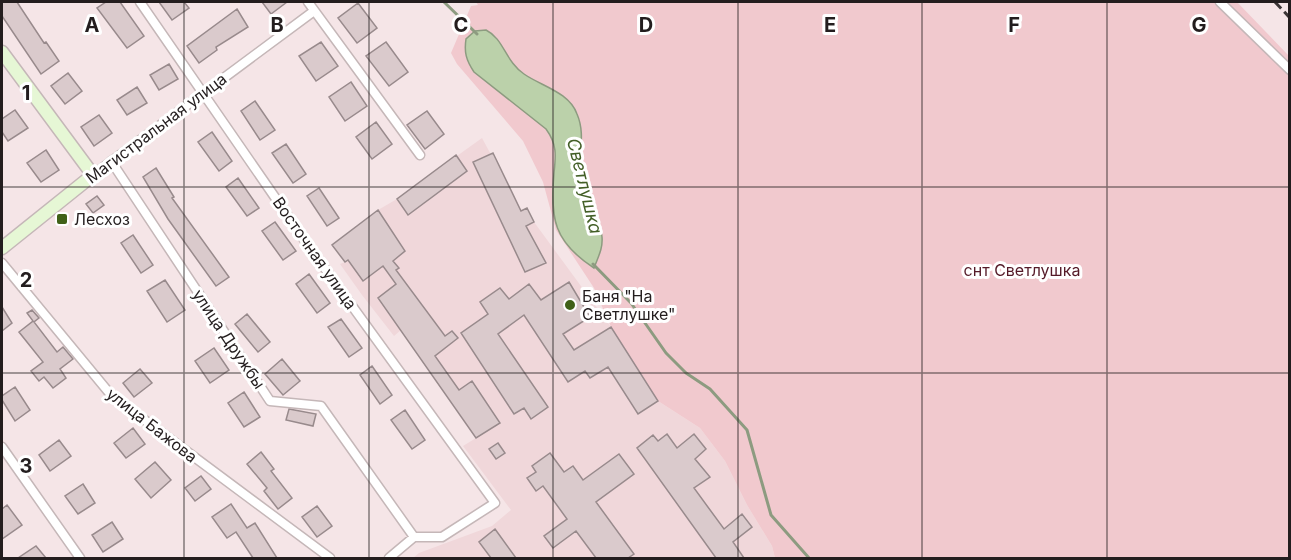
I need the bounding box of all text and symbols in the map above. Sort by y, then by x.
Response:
text: A [85,13,100,37]
text: B [270,13,284,37]
text: C [454,13,468,37]
text: D [639,13,653,37]
text: E [824,13,836,37]
text: F [1008,13,1020,37]
text: G [1191,13,1207,37]
street label: Магистральная улица [82,68,230,188]
text: 1 [22,81,30,105]
water label: Светлушка [563,136,607,236]
street label: Восточная улица [269,193,361,313]
place label: Лесхоз [74,209,130,229]
marker: Лесхоз [55,212,69,226]
park label: снт Светлушка [964,260,1080,280]
text: 2 [20,268,32,292]
street label: улица Дружбы [188,285,270,393]
place label: Баня "На Светлушке" [582,286,675,324]
marker: Баня "На Светлушке" [563,298,577,312]
street label: улица Бажова [103,383,201,467]
text: 3 [20,454,32,478]

